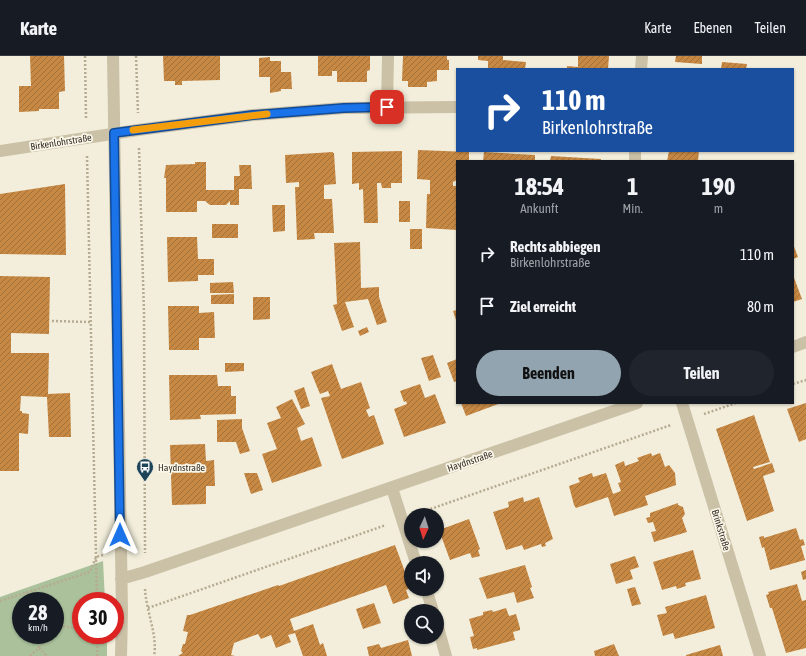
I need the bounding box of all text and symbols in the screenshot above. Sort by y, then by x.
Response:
text: Karte [20,17,57,39]
text: Karte [644,20,671,36]
text: Ebenen [693,20,732,36]
text: Teilen [754,20,786,36]
icon: right [476,84,528,136]
text: 110 m [542,84,605,116]
pin [370,90,404,124]
icon: arrive [376,96,398,118]
text: Birkenlohrstraße [542,117,653,138]
street label: Birkenlohrstraße [30,132,93,152]
text: 18:54 [515,173,564,200]
text: 1 [627,173,638,200]
text: 190 [702,173,735,200]
text: Ankunft [520,201,558,216]
text: Min. [623,201,643,216]
text: m [714,201,723,216]
text: Rechts abbiegen [510,238,600,255]
icon: right [476,243,498,265]
text: 110 m [740,246,774,263]
text: Birkenlohrstraße [510,255,590,270]
icon: arrive [476,295,498,317]
text: Ziel erreicht [510,298,576,315]
text: 80 m [747,298,774,315]
button: Beenden [476,350,621,396]
button: Teilen [629,350,774,396]
street label: Haydnstraße [446,448,494,474]
bus stop icon: Haydnstraße [135,457,155,482]
place label: Haydnstraße [158,462,206,473]
north arrow [404,508,444,548]
map controls [404,508,444,644]
street label: Brinkstraße [710,508,733,552]
position arrow [99,514,141,556]
button: sound [404,556,444,596]
speed limit sign: 30 [72,592,124,644]
text: 28 [29,601,47,624]
button: search [404,604,444,644]
text: km/h [28,622,48,633]

